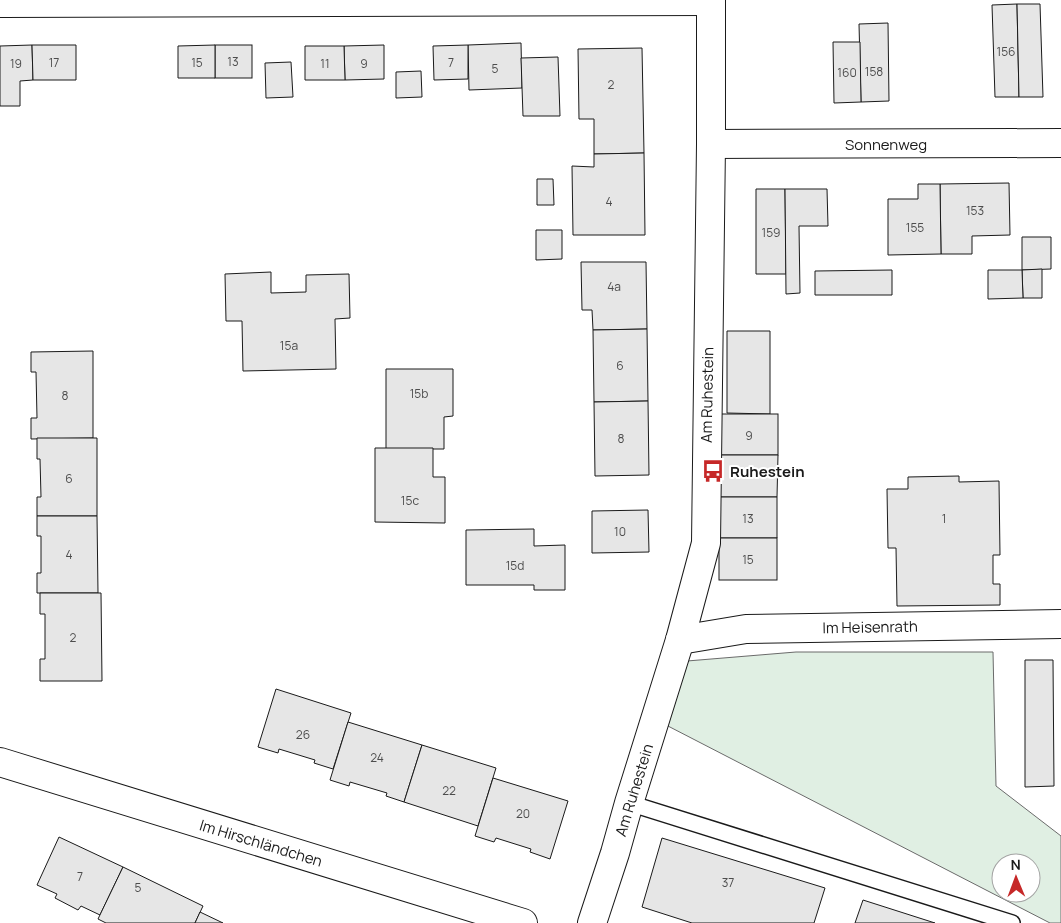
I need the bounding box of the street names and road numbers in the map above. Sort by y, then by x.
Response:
street label: Sonnenweg [845,134,927,155]
street label: Am Ruhestein [696,347,718,443]
street label: Im Heisenrath [822,616,918,638]
street label: Am Ruhestein [610,741,658,839]
street label: Im Hirschländchen [197,814,325,872]

